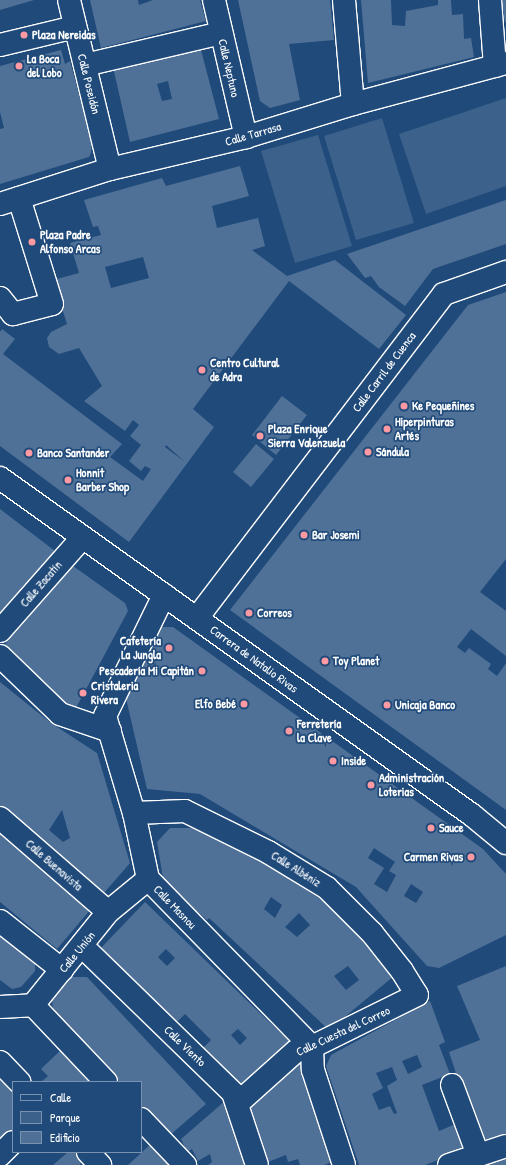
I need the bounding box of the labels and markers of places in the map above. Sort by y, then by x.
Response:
place label: Plaza Nereidas [32,28,96,42]
marker: Plaza Nereidas [19,30,29,40]
place label: La Boca del Lobo [27,52,61,80]
marker: La Boca del Lobo [14,61,24,71]
place label: Plaza Padre Alfonso Arcas [40,228,100,256]
marker: Plaza Padre Alfonso Arcas [27,237,37,247]
place label: Centro Cultural de Adra [210,356,279,384]
marker: Centro Cultural de Adra [197,365,207,375]
place label: Ke Pequeñines [412,399,474,413]
marker: Ke Pequeñines [399,401,409,411]
place label: Hiperpinturas Artés [395,415,454,443]
place label: Plaza Enrique Sierra Valenzuela [268,422,345,450]
marker: Hiperpinturas Artés [382,424,392,434]
marker: Plaza Enrique Sierra Valenzuela [255,431,265,441]
place label: Sándula [376,445,409,459]
place label: Banco Santander [37,446,109,460]
marker: Sándula [363,447,373,457]
marker: Banco Santander [24,448,34,458]
place label: Honnit Barber Shop [76,466,129,494]
marker: Honnit Barber Shop [63,475,73,485]
place label: Bar Josemi [312,528,360,542]
marker: Bar Josemi [299,530,309,540]
place label: Correos [257,606,292,620]
marker: Correos [244,608,254,618]
place label: Cafetería La Jungla [120,634,161,662]
marker: Cafetería La Jungla [164,643,174,653]
place label: Toy Planet [333,654,379,668]
marker: Toy Planet [320,656,330,666]
place label: Pescadería Mi Capitán [99,664,194,678]
marker: Pescadería Mi Capitán [197,666,207,676]
place label: Cristaleria Rivera [91,679,138,707]
marker: Cristaleria Rivera [78,688,88,698]
place label: Elfo Bebé [195,697,236,711]
place label: Unicaja Banco [395,698,455,712]
marker: Elfo Bebé [239,699,249,709]
marker: Unicaja Banco [382,700,392,710]
place label: Ferretería la Clave [297,717,341,745]
marker: Ferretería la Clave [284,726,294,736]
place label: Inside [341,754,366,768]
marker: Inside [328,756,338,766]
place label: Administración Loterias [379,771,444,799]
marker: Administración Loterias [366,780,376,790]
place label: Sauce [439,821,463,835]
marker: Sauce [426,823,436,833]
place label: Carmen Rivas [404,850,463,864]
marker: Carmen Rivas [466,852,476,862]

